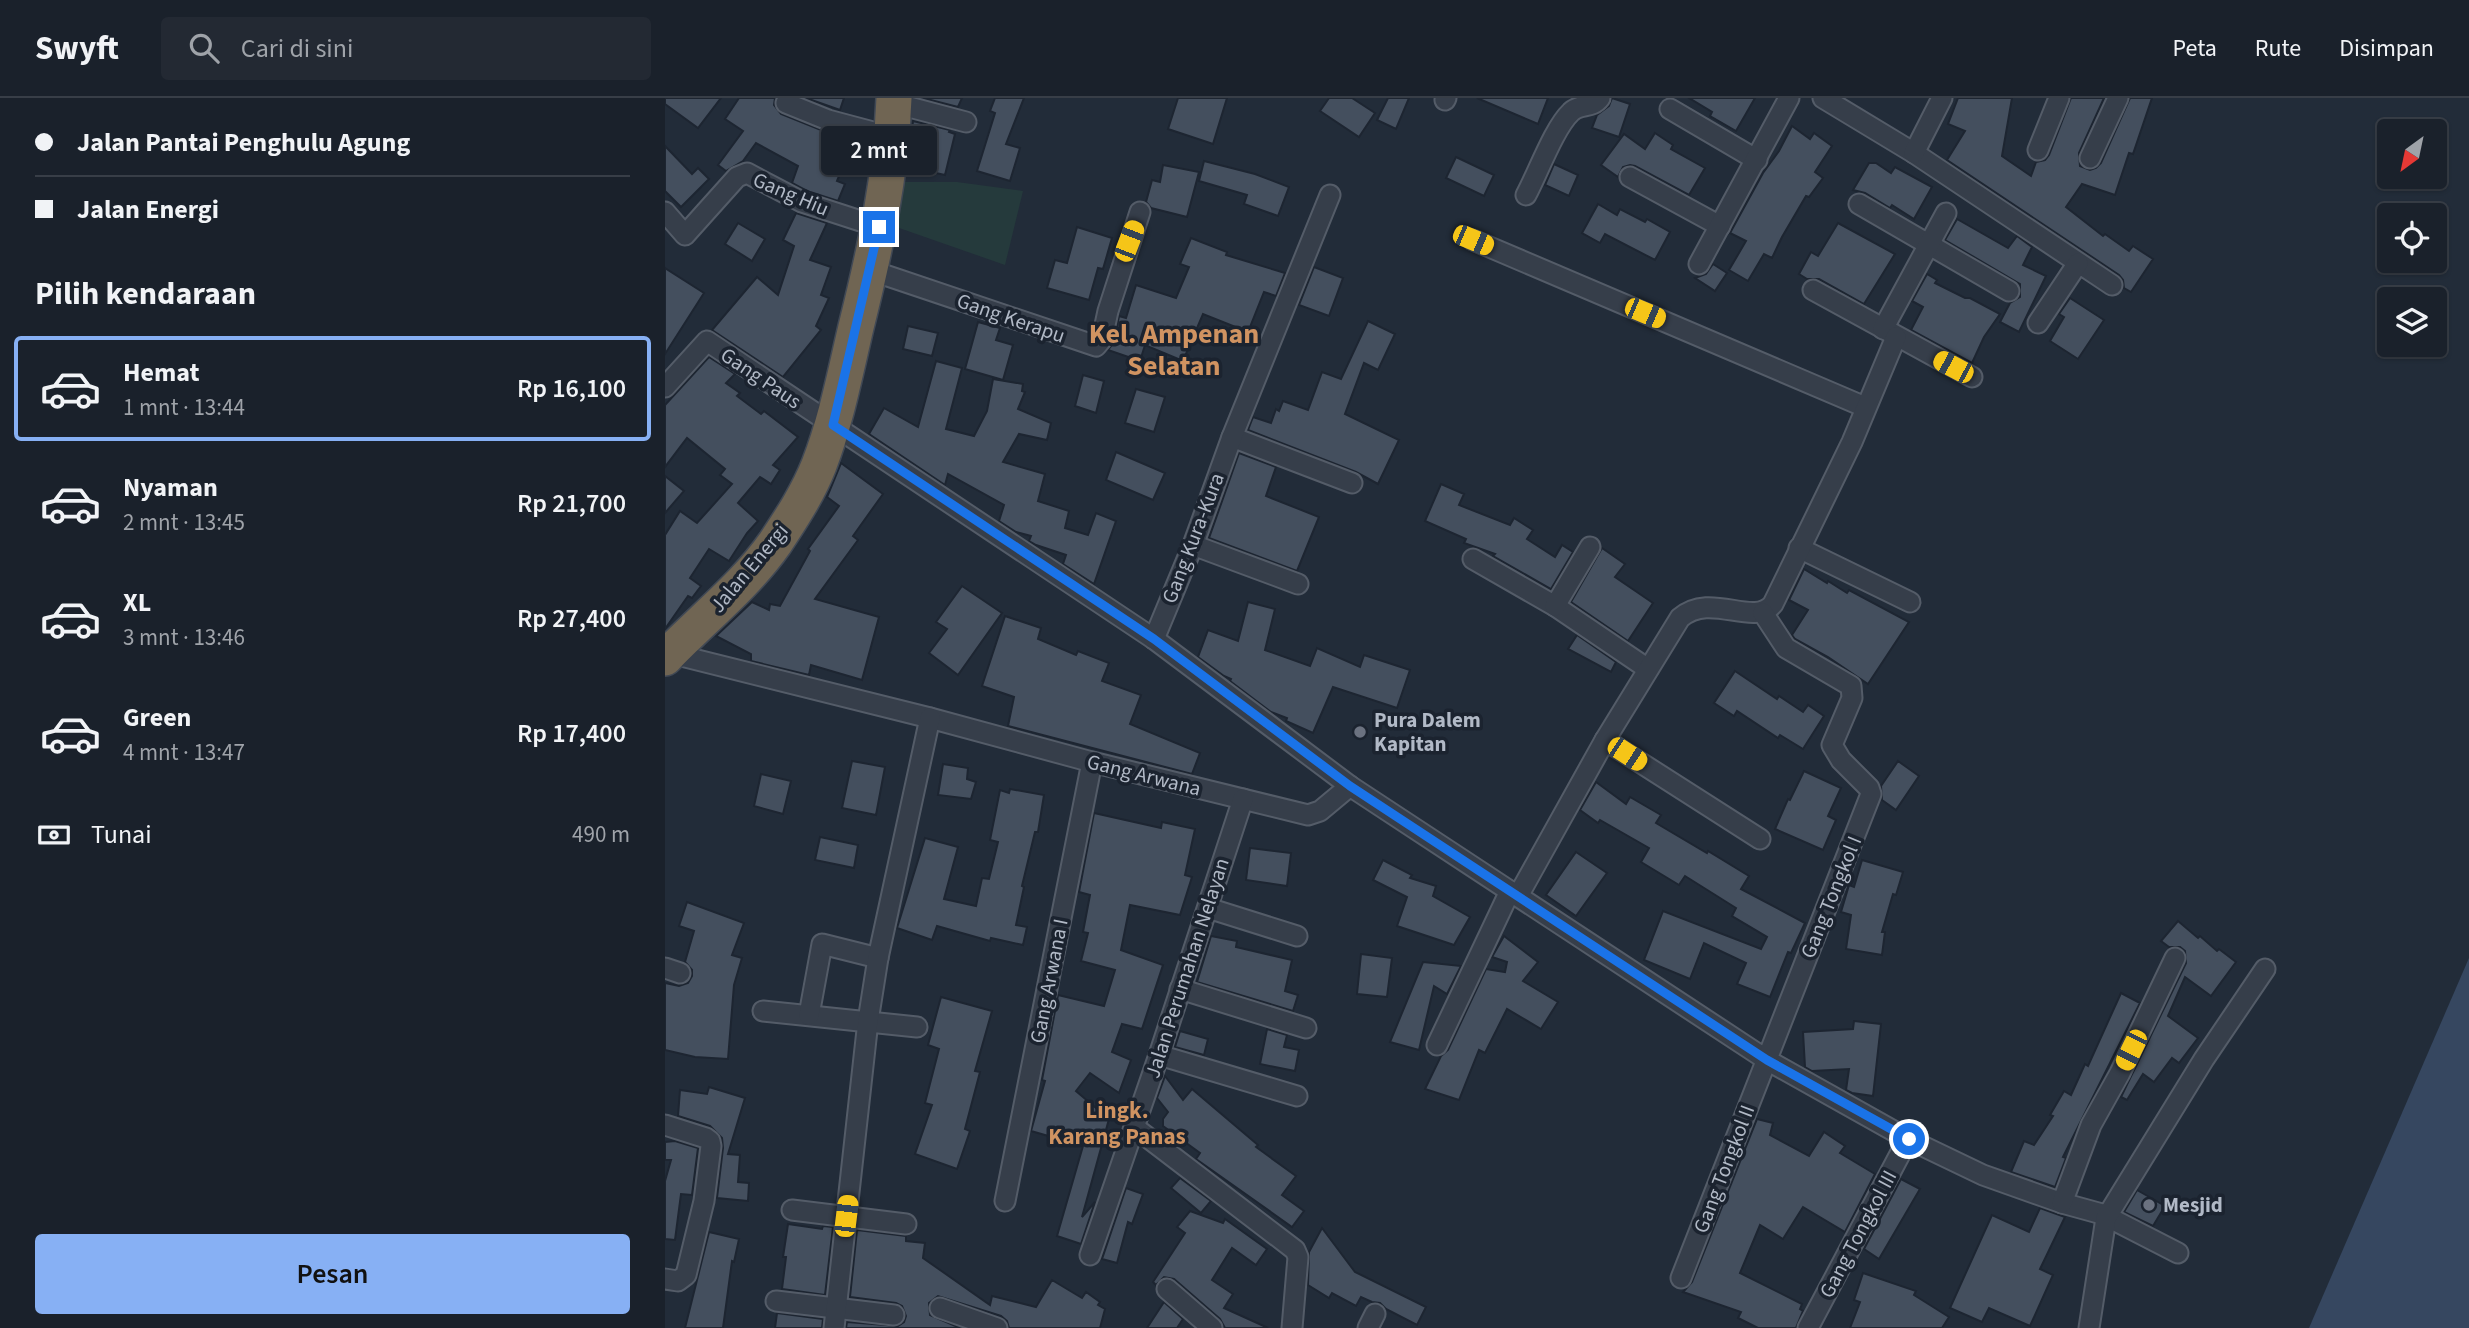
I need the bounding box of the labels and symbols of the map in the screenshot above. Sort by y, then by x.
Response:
north arrow [2377,119,2447,189]
callout: 2 mnt [821,125,937,174]
street label: Gang Hiu [748,165,834,223]
route end [863,211,895,243]
car [1112,218,1147,264]
car [1450,222,1497,258]
street label: Gang Kerapu [953,285,1069,351]
car [1622,295,1669,331]
district label: Kel. Ampenan Selatan [1089,314,1259,386]
street label: Gang Paus [715,340,808,416]
car [1930,348,1977,386]
street label: Gang Kura-Kura [1154,468,1232,608]
street label: Jalan Energi [703,517,795,619]
place label: Pura Dalem Kapitan [1374,705,1481,759]
marker: Pura Dalem Kapitan [1352,724,1368,740]
car [1604,734,1651,774]
street label: Gang Arwana [1084,746,1204,804]
street label: Gang Tongkol I [1793,831,1869,963]
street label: Jalan Perumahan Nelayan [1137,854,1237,1082]
street label: Gang Arwana I [1022,916,1076,1046]
car [2113,1027,2150,1073]
district label: Lingk. Karang Panas [1048,1094,1186,1153]
street label: Gang Tongkol II [1686,1101,1762,1237]
route start [1893,1123,1925,1155]
street label: Gang Tongkol III [1812,1165,1904,1303]
place label: Mesjid [2163,1190,2223,1220]
car [834,1194,859,1238]
marker: Mesjid [2141,1197,2157,1213]

